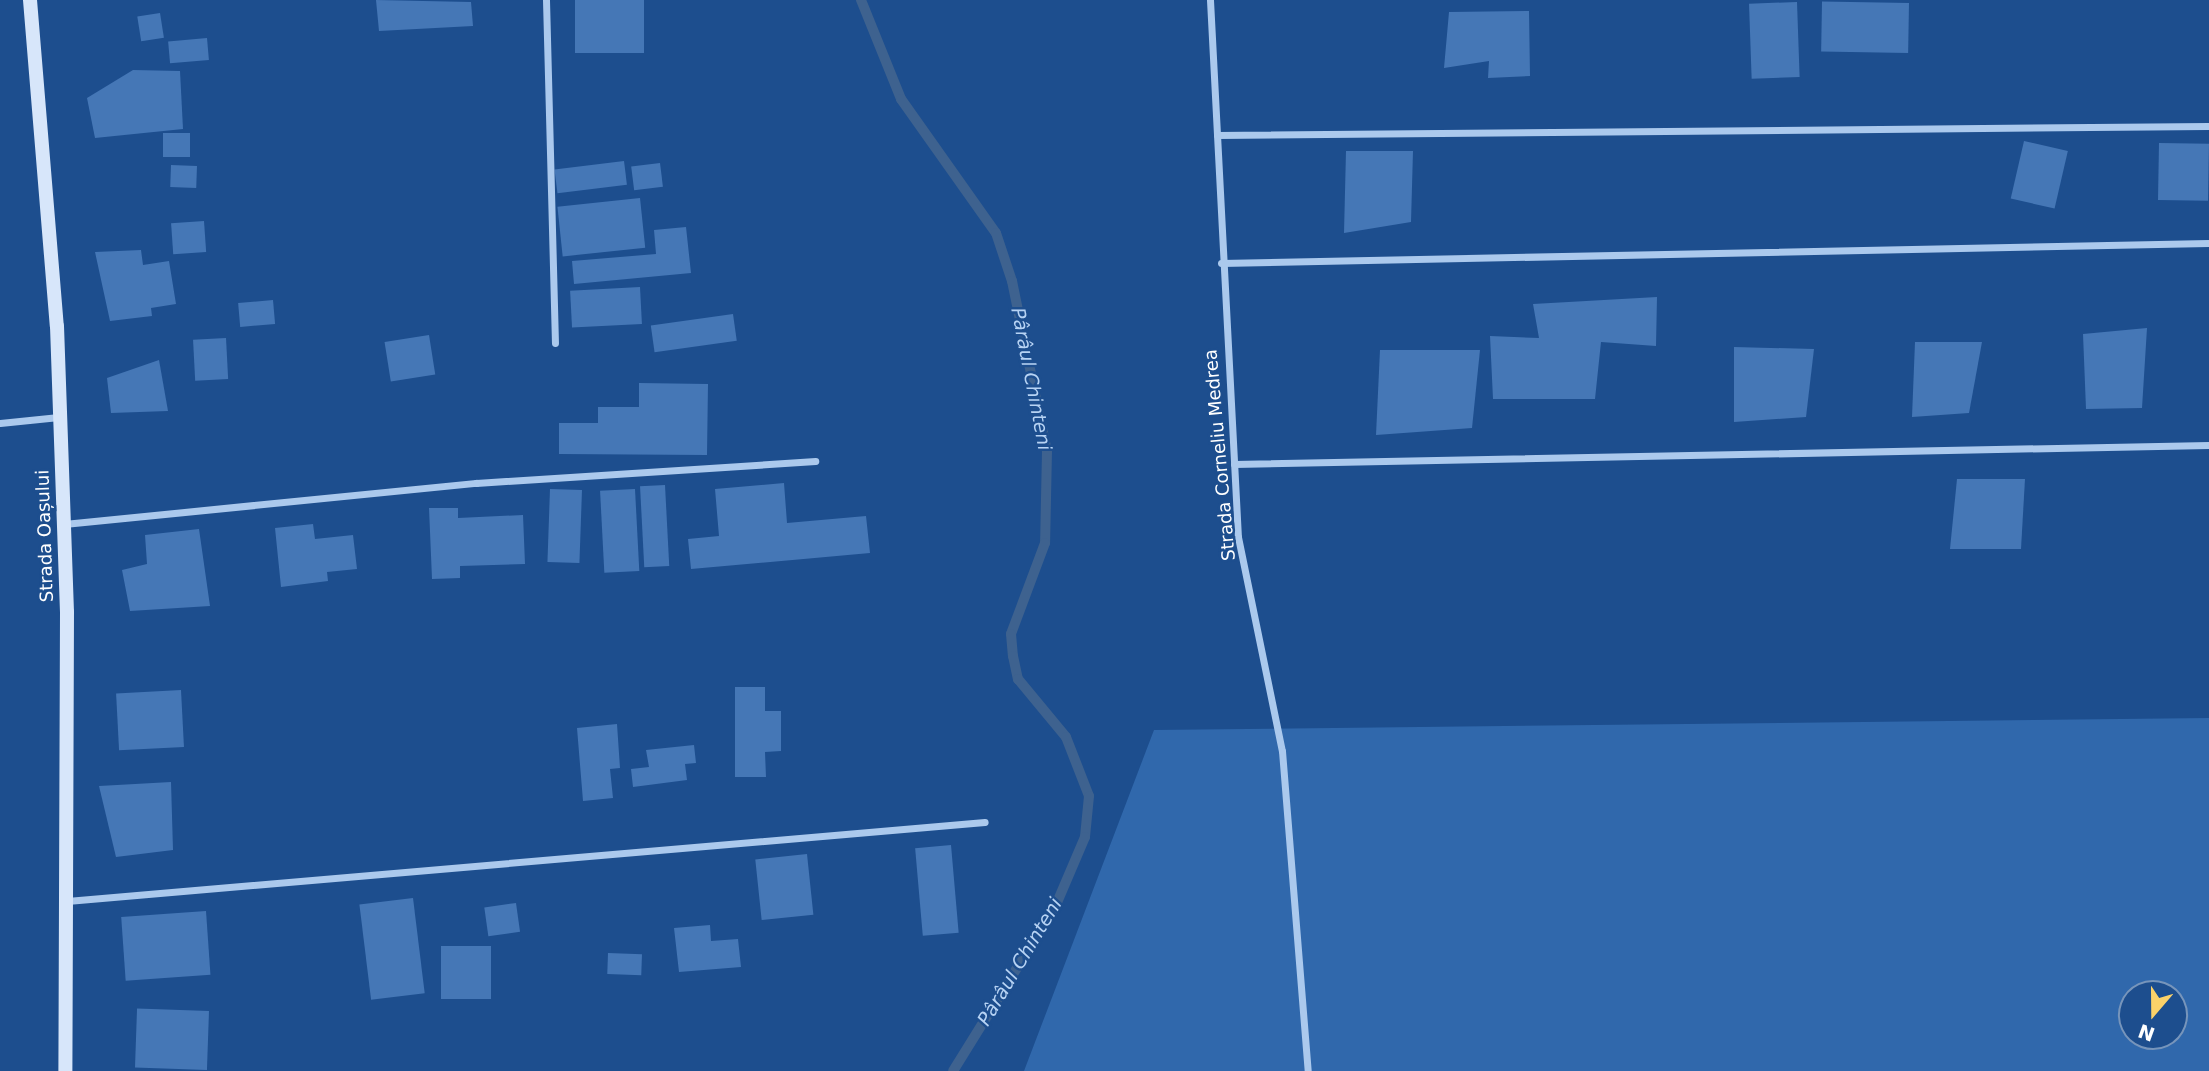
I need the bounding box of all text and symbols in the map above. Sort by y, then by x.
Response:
water label: Pârâul Chinteni [1006,306,1056,452]
street label: Strada Corneliu Medrea [1200,348,1240,562]
street label: Strada Oașului [32,469,58,603]
water label: Pârâul Chinteni [973,894,1067,1030]
north arrow [2118,980,2188,1050]
text: N [2135,1020,2158,1046]

